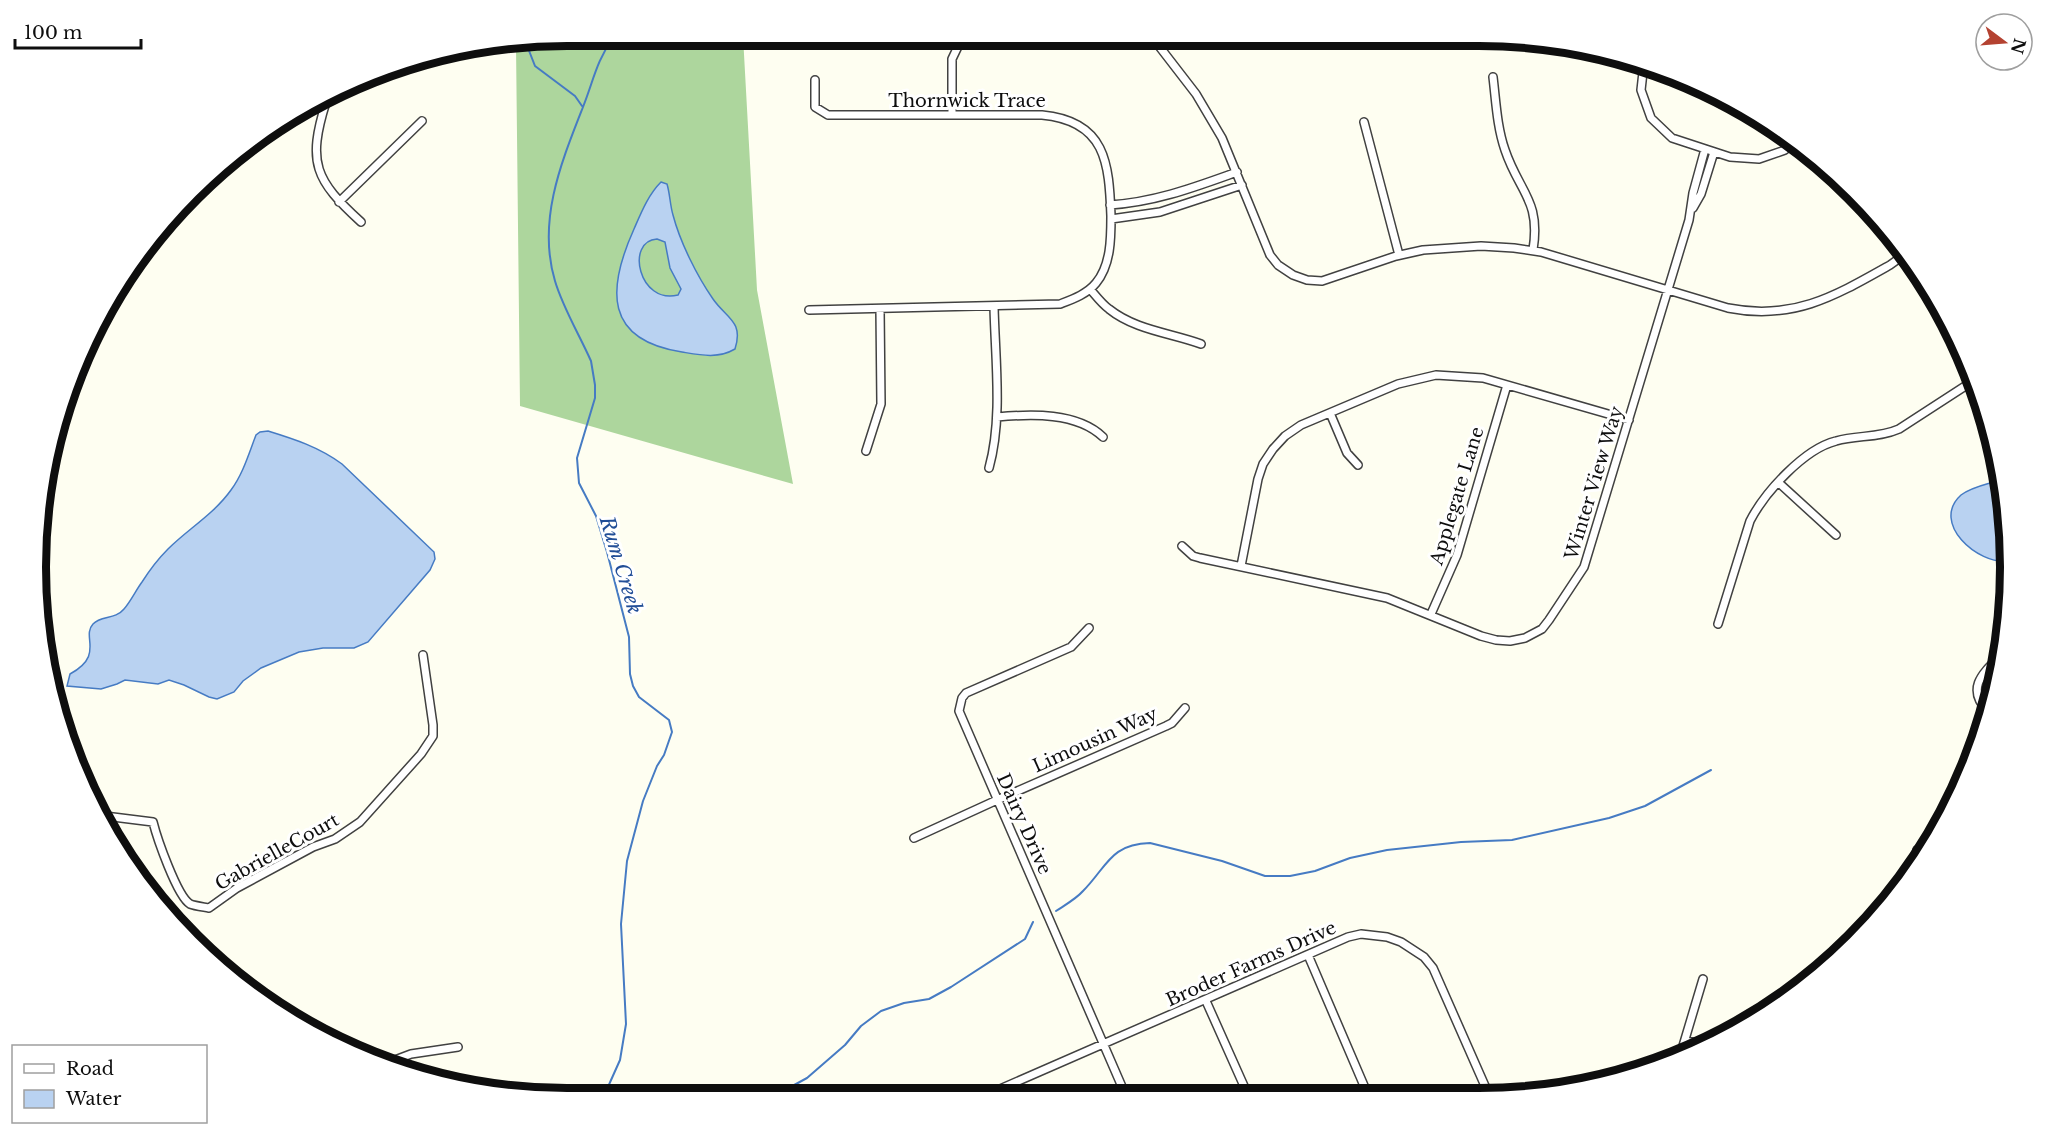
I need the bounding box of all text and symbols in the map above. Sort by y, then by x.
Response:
scale bar [15,12,141,50]
north arrow [1974,12,2034,72]
text: 100 m [24,22,82,44]
text: N [2007,36,2030,56]
street label: Thornwick Trace [888,90,1046,112]
street label: Winter View Way [1560,403,1628,563]
street label: Applegate Lane [1425,424,1488,569]
water label: Rum Creek [594,512,647,617]
street label: Limousin Way [1029,702,1161,777]
street label: Dairy Drive [992,770,1056,878]
street label: GabrielleCourt [211,809,343,895]
street label: Broder Farms Drive [1163,917,1339,1011]
legend [12,1045,207,1123]
text: Road [66,1058,114,1080]
text: Water [65,1088,122,1110]

